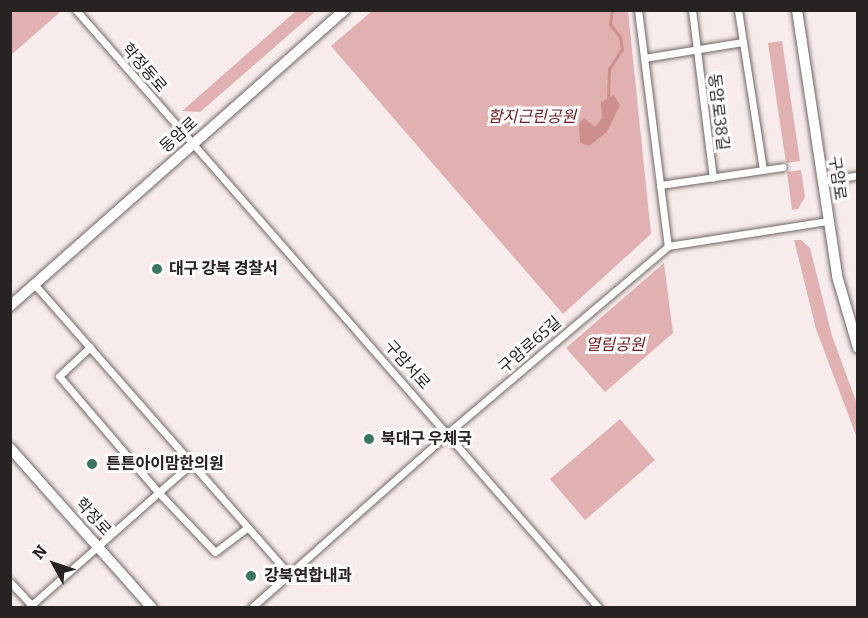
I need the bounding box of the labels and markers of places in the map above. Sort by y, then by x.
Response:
place label: 대구 강북 경찰서 [169,259,278,279]
marker: 대구 강북 경찰서 [150,262,164,276]
place label: 북대구 우체국 [381,429,472,449]
marker: 북대구 우체국 [362,432,376,446]
place label: 튼튼아이맘한의원 [106,454,224,474]
marker: 튼튼아이맘한의원 [83,455,101,473]
place label: 강북연합내과 [264,566,352,586]
marker: 강북연합내과 [242,567,260,585]

